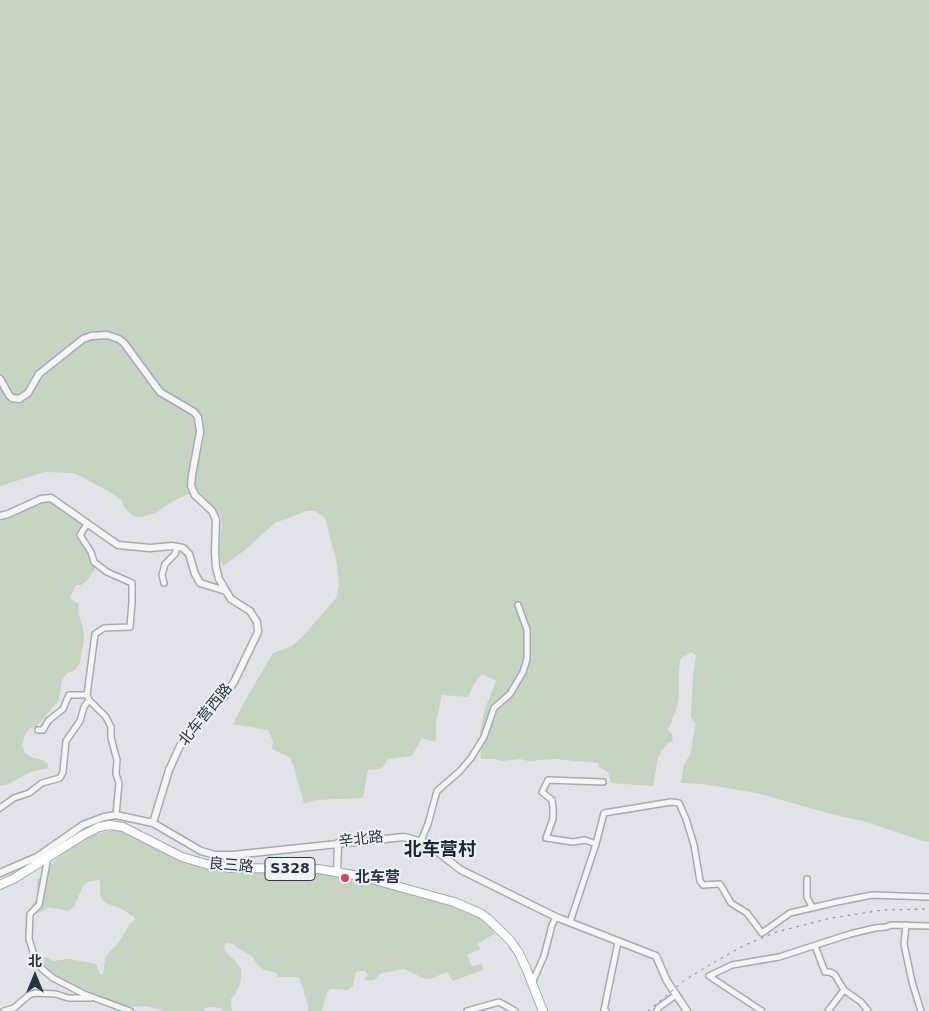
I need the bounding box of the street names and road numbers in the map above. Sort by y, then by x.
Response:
street label: 北车营西路 [175,680,237,750]
street label: 辛北路 [338,828,384,852]
street label: 良三路 [208,855,254,877]
road number: S328 [265,858,315,881]

